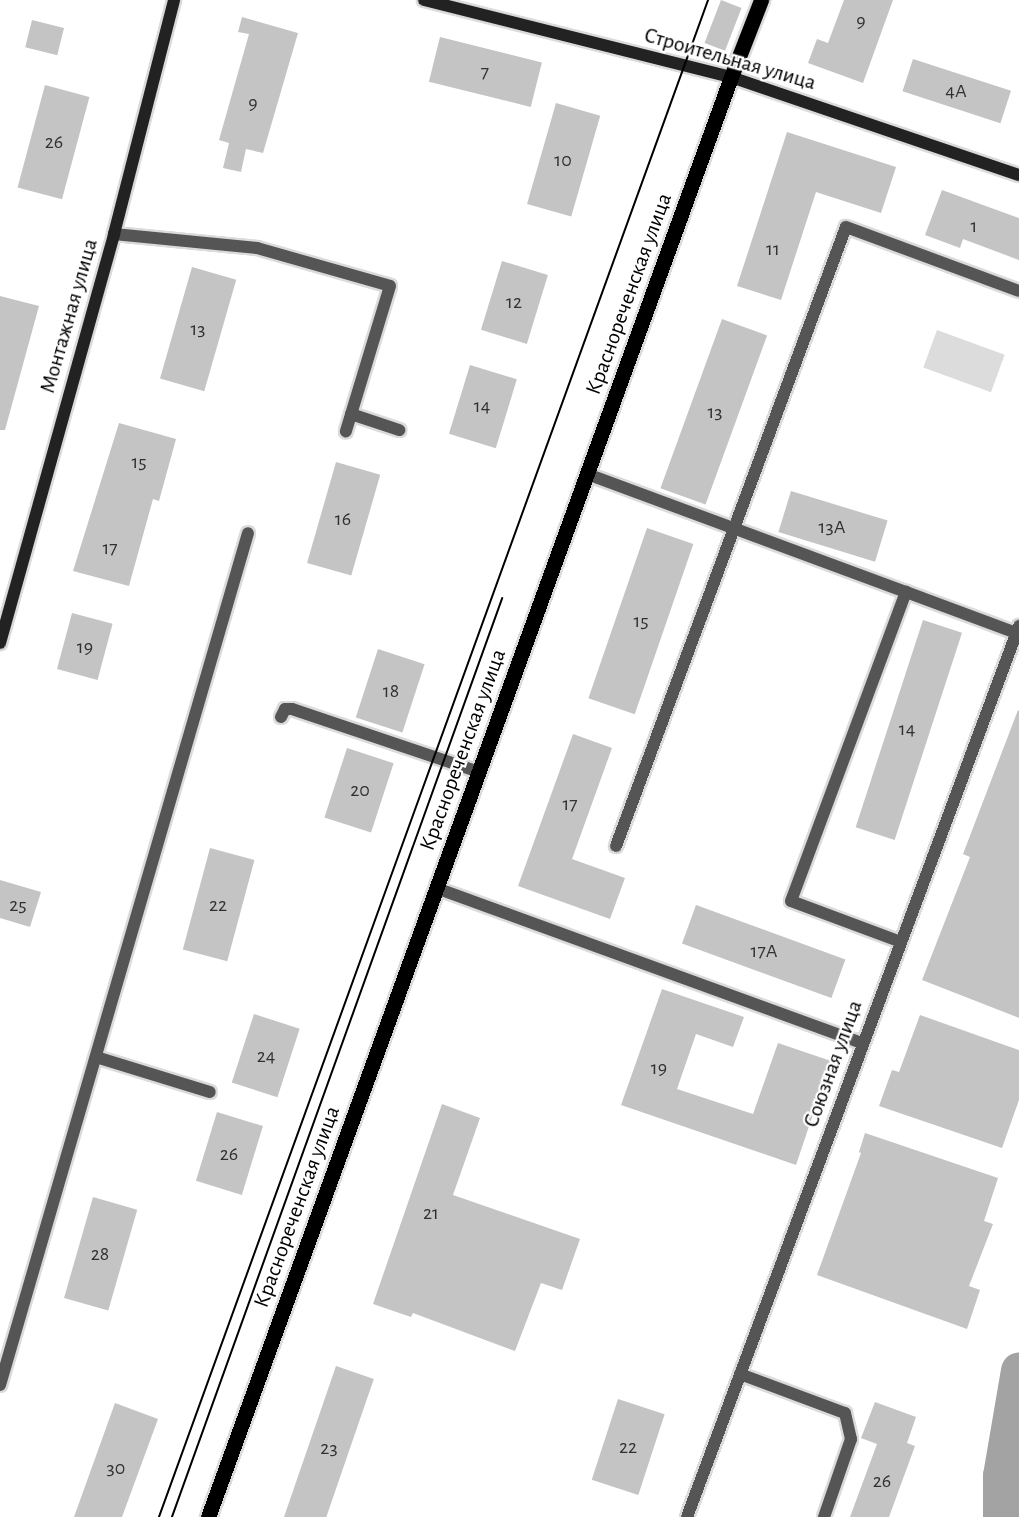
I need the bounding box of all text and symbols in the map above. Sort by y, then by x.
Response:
house number: 9 [856,9,866,33]
street label: Строительная улица [641,22,819,96]
house number: 7 [481,60,489,84]
house number: 4А [945,79,967,103]
house number: 9 [248,91,258,115]
house number: 26 [45,130,63,154]
house number: 10 [554,148,572,172]
street label: Краснореченская улица [580,190,678,398]
house number: 1 [971,214,977,238]
street label: Монтажная улица [34,236,104,396]
house number: 11 [766,237,780,261]
house number: 12 [506,290,522,314]
house number: 13 [190,317,206,341]
house number: 14 [474,394,490,418]
house number: 13 [707,400,723,424]
house number: 15 [131,450,147,474]
house number: 16 [335,507,351,531]
house number: 13А [819,515,845,539]
house number: 17 [102,536,118,560]
house number: 15 [633,609,649,633]
house number: 19 [77,635,93,659]
street label: Краснореченская улица [414,646,512,854]
house number: 18 [383,679,399,703]
house number: 14 [899,717,915,741]
house number: 20 [350,778,370,802]
house number: 17 [562,792,578,816]
house number: 25 [9,893,27,917]
house number: 22 [209,893,227,917]
house number: 17А [751,939,777,963]
street label: Союзная улица [798,997,868,1131]
house number: 24 [257,1044,275,1068]
house number: 19 [651,1056,667,1080]
street label: Краснореченская улица [248,1103,346,1311]
house number: 26 [220,1142,238,1166]
house number: 21 [423,1201,439,1225]
house number: 28 [91,1242,109,1266]
house number: 22 [619,1435,637,1459]
house number: 23 [320,1436,338,1460]
house number: 30 [107,1456,125,1480]
house number: 26 [873,1469,891,1493]

